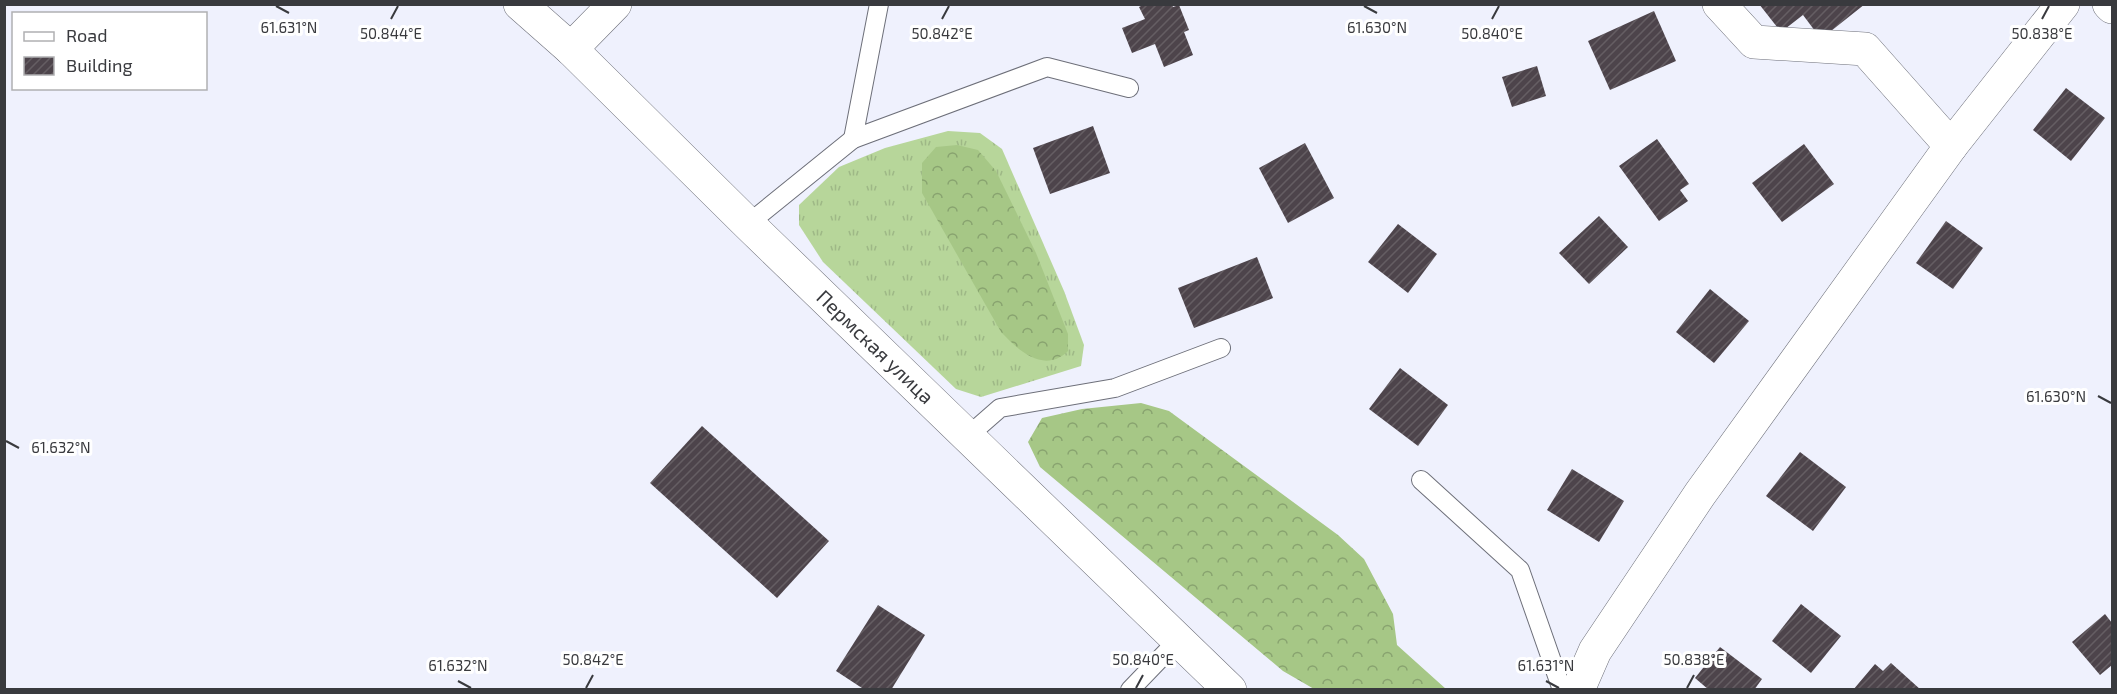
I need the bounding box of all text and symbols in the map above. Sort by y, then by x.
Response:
legend [12,12,207,90]
text: 61.631°N [261,18,317,36]
text: 61.630°N [1347,18,1407,36]
text: Road [66,24,107,46]
text: 50.844°E [360,24,422,42]
text: 50.842°E [911,24,973,42]
text: 50.840°E [1461,24,1523,42]
text: 50.838°E [2012,24,2072,42]
text: Building [66,54,133,76]
street label: Пермская улица [811,284,939,409]
text: 61.630°N [2026,387,2086,405]
text: 61.632°N [31,438,91,456]
text: 50.842°E [562,650,624,668]
text: 50.840°E [1112,650,1174,668]
text: 50.838°E [1664,650,1724,668]
text: 61.632°N [428,656,488,674]
text: 61.631°N [1518,656,1574,674]

